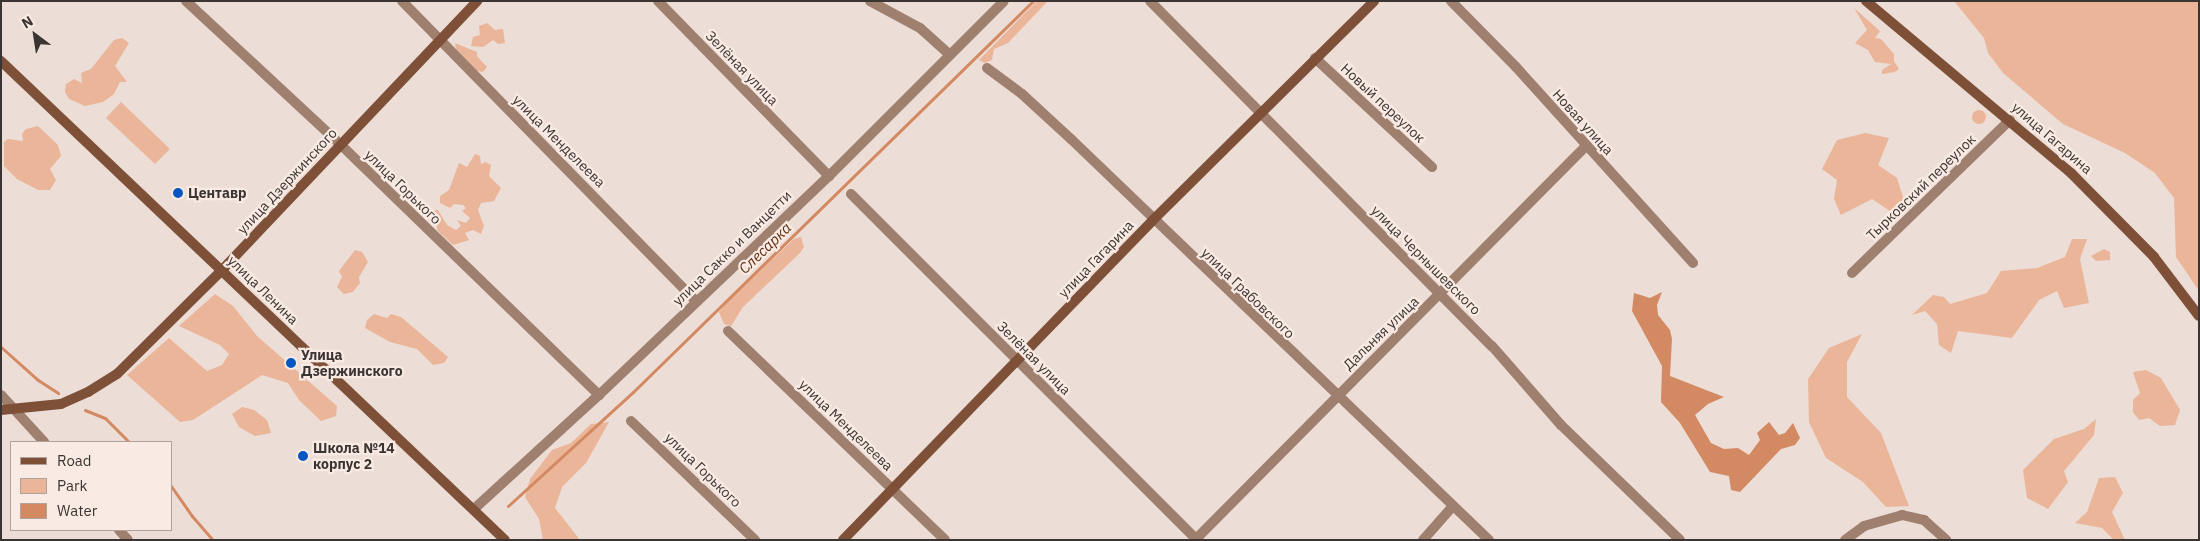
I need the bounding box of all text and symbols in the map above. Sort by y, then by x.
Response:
north arrow [10,10,60,60]
text: N [18,12,36,32]
street label: Зелёная улица [702,27,782,109]
street label: Новый переулок [1337,60,1429,146]
street label: Новая улица [1549,86,1617,158]
street label: улица Менделеева [509,91,609,191]
street label: улица Гагарина [2008,99,2096,177]
street label: улица Дзержинского [234,125,340,237]
street label: Тырковский переулок [1863,131,1979,243]
street label: улица Горького [361,146,445,228]
place label: Центавр [188,185,246,201]
marker: Центавр [172,187,184,199]
street label: улица Сакко и Ванцетти [669,187,795,309]
street label: улица Чернышевского [1368,202,1484,318]
street label: улица Гагарина [1055,217,1137,301]
water label: Слесарка [735,219,795,277]
street label: улица Грабовского [1198,244,1298,342]
street label: улица Ленина [224,252,302,328]
street label: Дальняя улица [1340,293,1422,373]
street label: Зелёная улица [994,318,1074,398]
place label: Улица Дзержинского [301,347,403,380]
marker: Улица Дзержинского [285,357,297,369]
street label: улица Менделеева [796,376,896,474]
street label: улица Горького [661,429,745,511]
place label: Школа №14 корпус 2 [313,440,395,472]
legend [10,441,172,531]
marker: Школа №14 корпус 2 [297,450,309,462]
text: Road [57,451,92,470]
text: Park [57,476,87,495]
text: Water [57,501,97,520]

